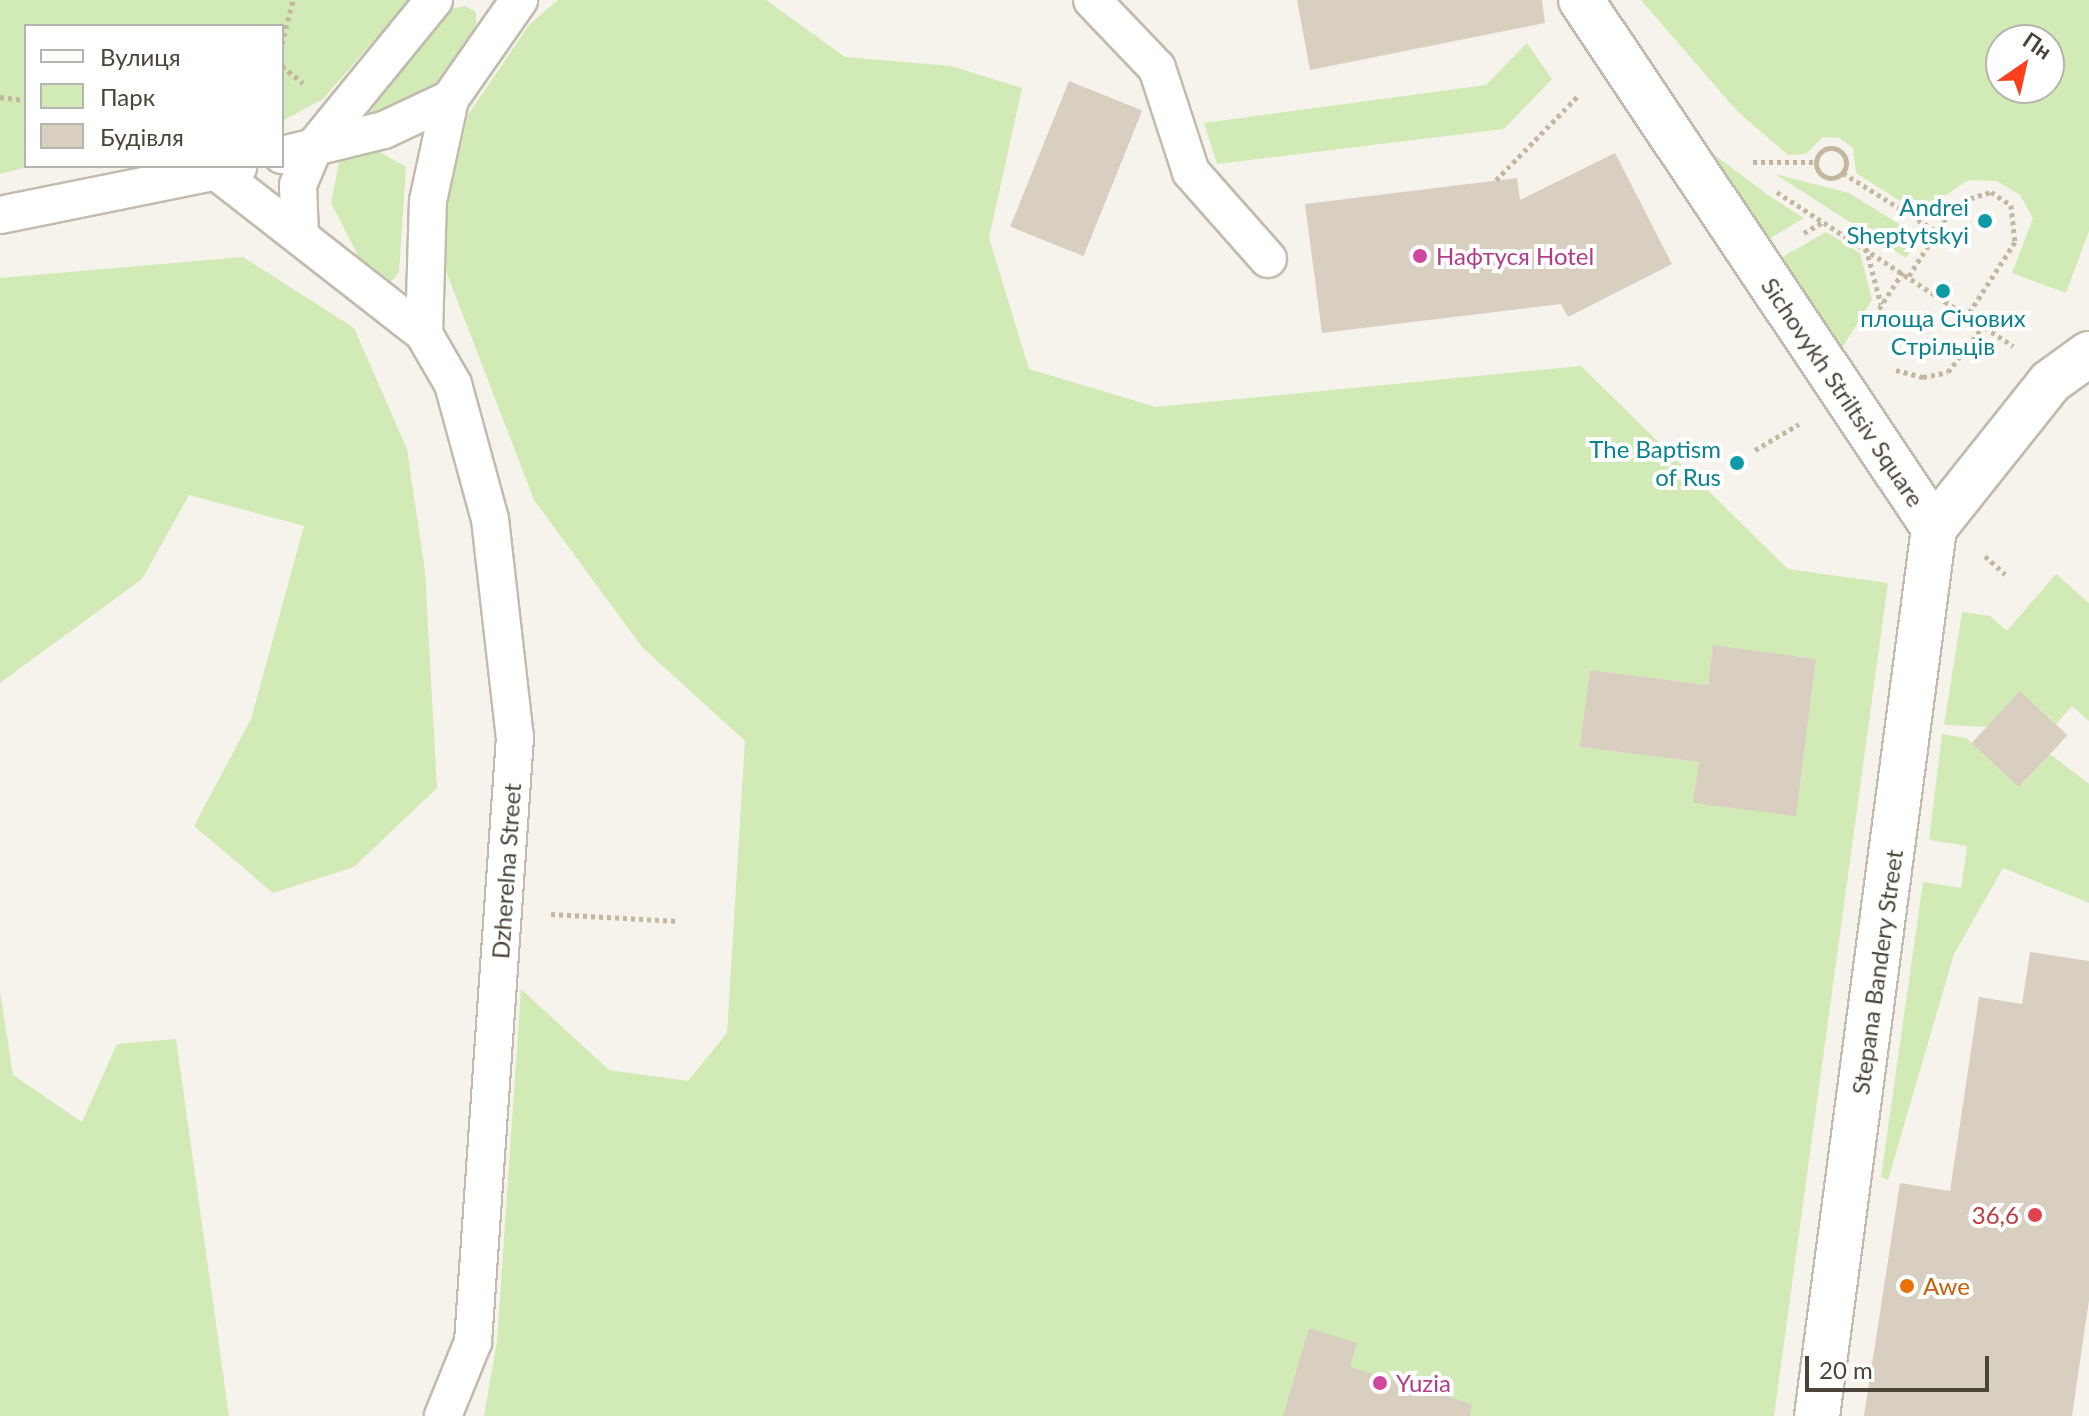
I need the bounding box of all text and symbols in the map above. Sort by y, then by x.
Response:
legend [24,24,284,168]
north arrow [1985,24,2065,104]
text: Пн [2018,26,2057,65]
text: Вулиця [100,42,181,71]
text: Парк [100,82,155,111]
text: Будівля [100,122,184,151]
place label: Andrei Sheptytskyi [1847,193,1969,249]
marker: Andrei Sheptytskyi [1976,212,1994,230]
place label: Нафтуся Hotel [1436,242,1594,270]
marker: Нафтуся Hotel [1411,247,1429,265]
street label: Sichovykh Striltsiv Square [1755,272,1931,512]
marker: площа Січових Стрільців [1934,282,1952,300]
place label: площа Січових Стрільців [1860,304,2026,360]
place label: The Baptism of Rus [1589,435,1721,491]
marker: The Baptism of Rus [1728,454,1746,472]
street label: Dzherelna Street [485,782,527,960]
street label: Stepana Bandery Street [1846,847,1908,1097]
place label: 36,6 [1972,1201,2019,1229]
marker: 36,6 [2026,1206,2044,1224]
place label: Awe [1923,1272,1970,1300]
marker: Awe [1898,1277,1916,1295]
scale bar [1809,1340,1993,1390]
text: 20 m [1819,1355,1873,1384]
place label: Yuzia [1396,1369,1451,1397]
marker: Yuzia [1371,1374,1389,1392]

